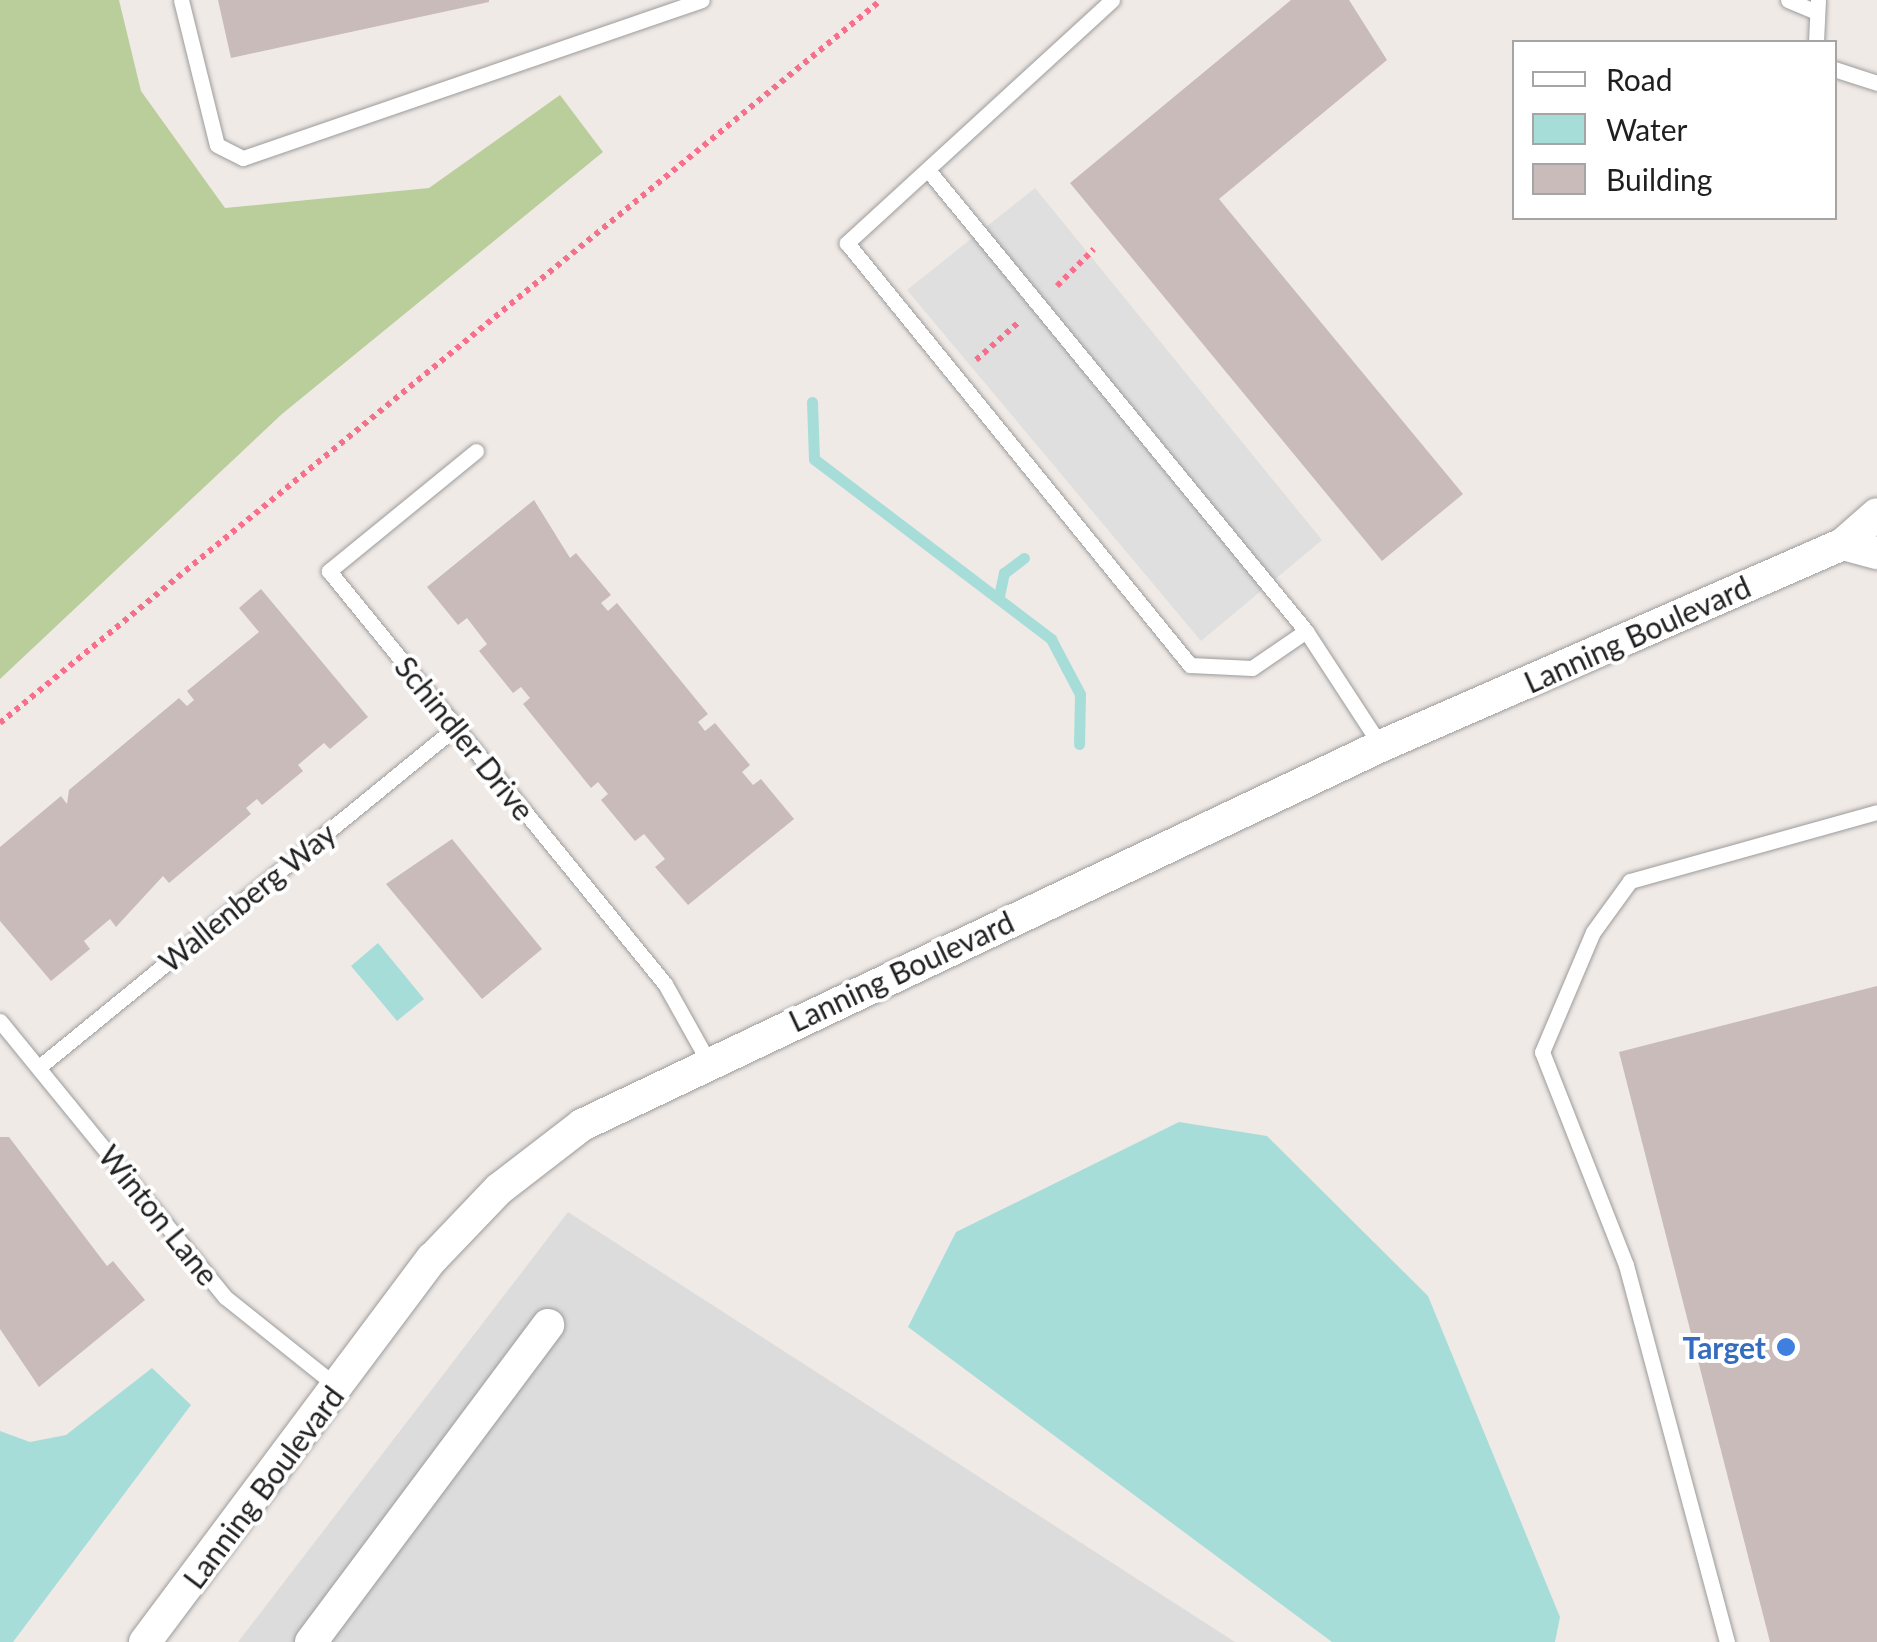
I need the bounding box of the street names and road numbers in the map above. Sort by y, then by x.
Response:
street label: Lanning Boulevard [1518,568,1756,700]
street label: Schindler Drive [388,649,542,827]
street label: Wallenberg Way [151,815,343,979]
street label: Lanning Boulevard [783,903,1019,1039]
street label: Winton Lane [92,1138,226,1292]
street label: Lanning Boulevard [175,1379,351,1595]

